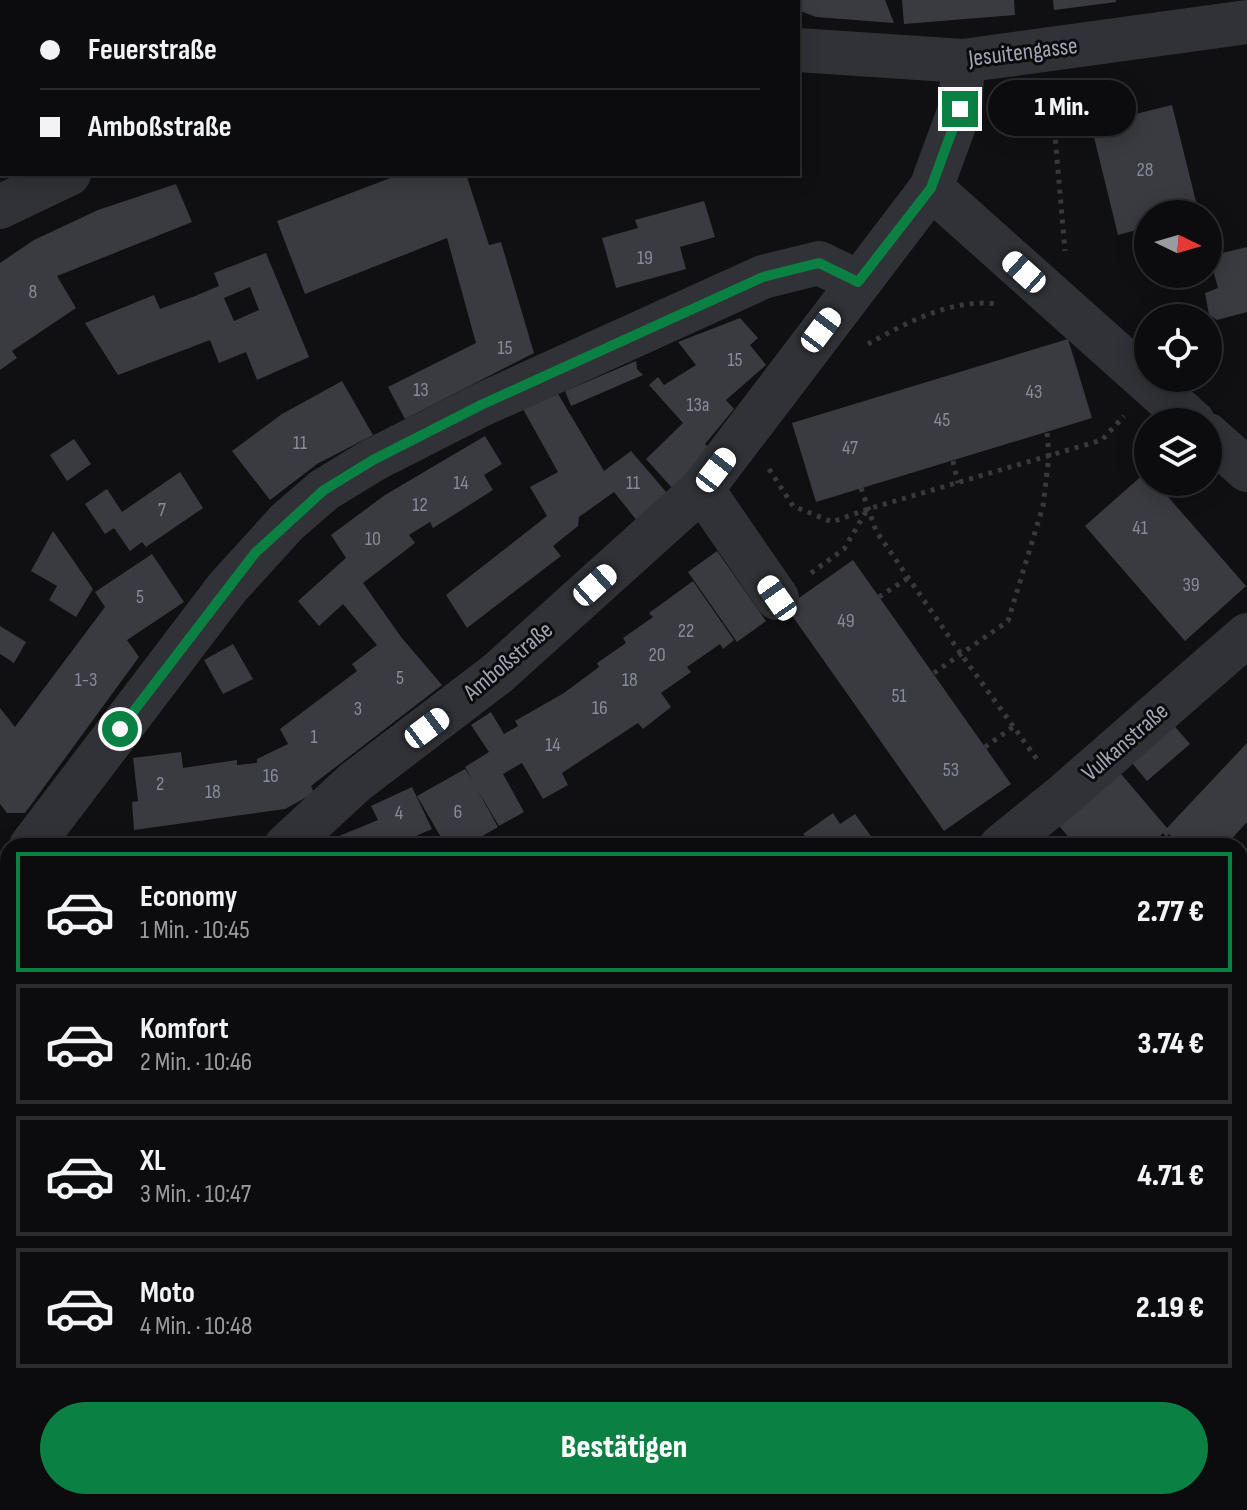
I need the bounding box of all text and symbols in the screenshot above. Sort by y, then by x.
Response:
street label: Jesuitengasse [966,31,1079,73]
text: Feuerstraße [88,32,217,68]
callout: 1 Min. [988,81,1136,137]
route end [942,91,978,127]
text: 1 Min. [1034,92,1090,123]
text: Amboßstraße [88,109,232,145]
house number: 28 [1137,158,1154,182]
north arrow [1134,200,1222,288]
map controls [1134,200,1222,496]
house number: 19 [637,246,653,270]
car [998,247,1050,297]
house number: 8 [29,280,37,304]
car [797,304,845,356]
button: locate [1134,304,1222,392]
house number: 15 [497,336,513,360]
house number: 15 [727,348,743,372]
house number: 13 [413,378,429,402]
house number: 43 [1026,380,1042,404]
house number: 13a [686,393,710,417]
house number: 45 [934,408,950,432]
button: layers [1134,408,1222,496]
house number: 11 [293,431,307,455]
house number: 47 [842,436,858,460]
car [692,444,740,496]
house number: 14 [453,471,469,495]
house number: 11 [626,471,640,495]
house number: 12 [412,493,428,517]
house number: 7 [158,498,166,522]
house number: 41 [1132,516,1148,540]
house number: 10 [365,527,381,551]
car [569,560,621,610]
car [753,571,801,625]
house number: 39 [1182,573,1200,597]
house number: 5 [136,585,144,609]
house number: 49 [837,609,855,633]
street label: Amboßstraße [457,615,559,707]
house number: 22 [678,619,694,643]
house number: 20 [648,643,666,667]
house number: 5 [396,666,404,690]
house number: 1-3 [75,668,97,692]
house number: 18 [622,668,638,692]
house number: 51 [891,684,907,708]
house number: 16 [592,696,608,720]
house number: 3 [354,697,362,721]
street label: Vulkanstraße [1076,697,1174,787]
car [401,704,453,752]
route start [102,711,138,747]
house number: 1 [311,725,318,749]
house number: 14 [545,733,561,757]
house number: 53 [943,758,959,782]
house number: 16 [263,764,279,788]
house number: 2 [156,772,164,796]
house number: 18 [205,780,221,804]
house number: 6 [454,800,462,824]
house number: 4 [395,801,403,825]
icon: car [44,876,116,948]
text: Economy [140,879,237,915]
text: 2.77 € [1137,894,1204,930]
text: 1 Min. · 10:45 [140,915,250,946]
icon: car [44,1008,116,1080]
text: Komfort [140,1011,229,1047]
text: 3.74 € [1138,1026,1204,1062]
text: 2 Min. · 10:46 [140,1047,252,1078]
icon: car [44,1140,116,1212]
text: XL [140,1143,166,1179]
text: 4.71 € [1137,1158,1204,1194]
text: 3 Min. · 10:47 [140,1179,251,1210]
icon: car [44,1272,116,1344]
text: Moto [140,1275,195,1311]
text: 2.19 € [1136,1290,1204,1326]
text: 4 Min. · 10:48 [140,1311,252,1342]
button: Bestätigen [40,1402,1208,1494]

